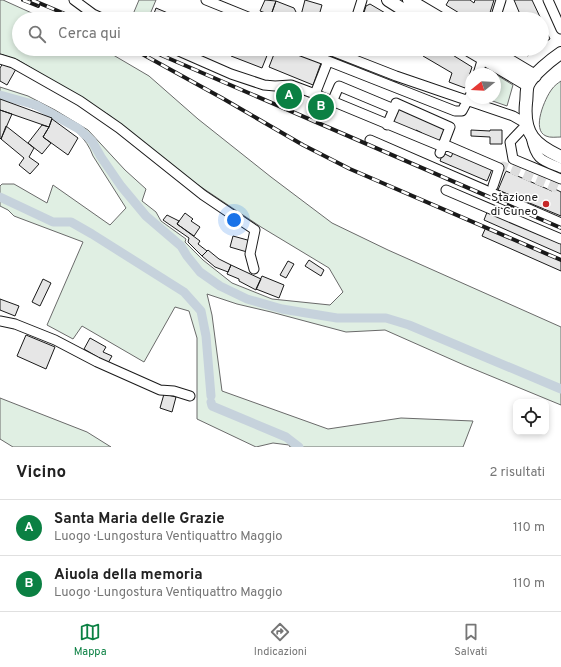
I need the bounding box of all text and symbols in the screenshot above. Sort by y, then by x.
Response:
search box [12,12,549,56]
icon: search [26,23,48,45]
text: Cerca qui [58,25,121,44]
north arrow [465,68,501,104]
pin: A [276,81,302,111]
pin: B [308,92,334,122]
place label: Stazione di Cuneo [490,190,538,220]
marker: Stazione di Cuneo [541,199,551,209]
your location [224,210,244,230]
map controls [513,399,549,435]
button: locate [513,399,549,435]
text: Vicino [16,462,66,484]
text: 2 risultati [490,465,545,481]
text: Santa Maria delle Grazie [54,510,225,529]
text: A [24,520,34,536]
text: 110 m [513,520,545,536]
text: Luogo · Lungostura Ventiquattro Maggio [54,529,283,545]
text: Aiuola della memoria [54,566,203,585]
text: B [25,576,33,592]
text: 110 m [513,576,545,592]
text: Luogo · Lungostura Ventiquattro Maggio [54,585,283,601]
tab: Mappa [74,621,106,659]
tab: Indicazioni [254,621,307,659]
tab: Salvati [454,621,487,659]

